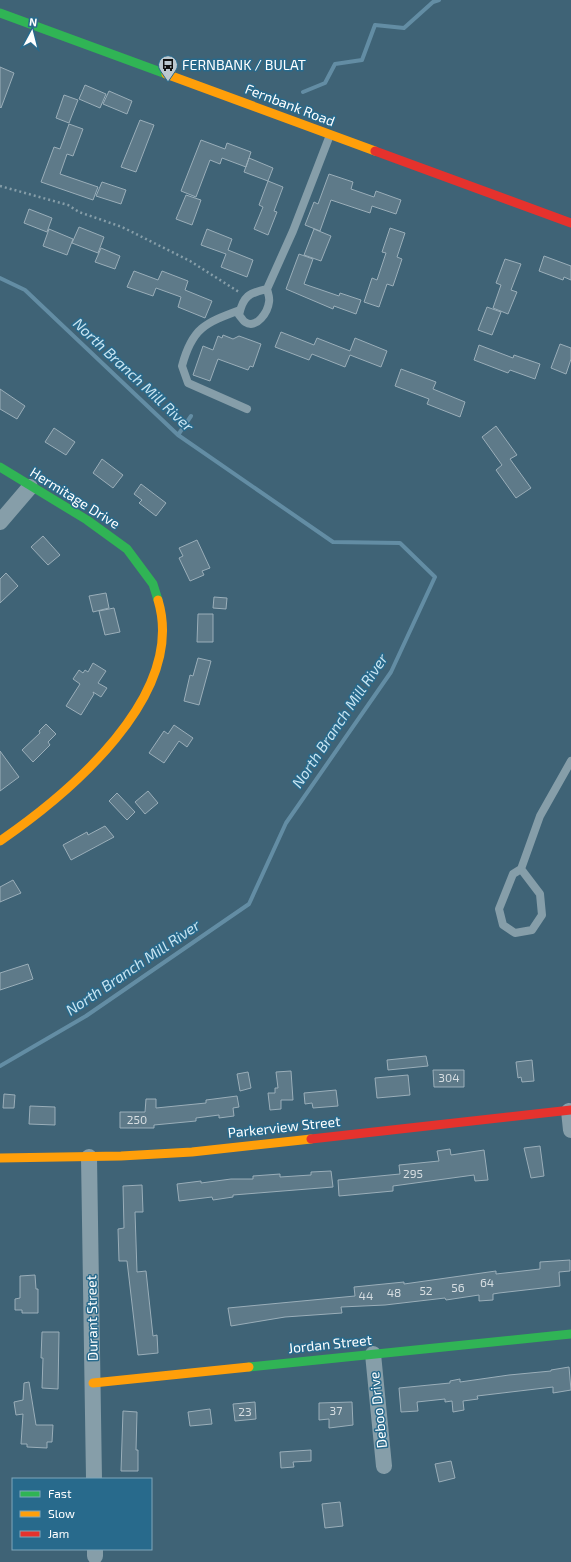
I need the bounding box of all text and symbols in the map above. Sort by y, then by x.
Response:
north arrow [12,12,52,52]
text: N [29,15,38,29]
bus stop icon: FERNBANK / BULAT [157,54,179,82]
place label: FERNBANK / BULAT [182,56,306,73]
street label: Fernbank Road [243,80,337,129]
water label: North Branch Mill River [70,314,198,435]
street label: Hermitage Drive [27,463,123,532]
water label: North Branch Mill River [288,649,391,791]
water label: North Branch Mill River [62,915,204,1019]
house number: 304 [438,1070,460,1084]
house number: 250 [127,1112,147,1126]
street label: Parkerview Street [227,1112,341,1141]
house number: 295 [403,1166,423,1180]
street label: Durant Street [82,1275,101,1361]
house number: 64 [480,1275,494,1289]
house number: 56 [451,1280,465,1294]
house number: 52 [419,1283,433,1297]
house number: 48 [387,1285,401,1299]
house number: 44 [359,1288,373,1302]
street label: Jordan Street [287,1331,373,1356]
street label: Deboo Drive [365,1371,390,1449]
house number: 37 [330,1403,342,1417]
house number: 23 [238,1404,252,1418]
legend [12,1478,152,1550]
text: Fast [48,1486,72,1500]
text: Slow [48,1506,75,1520]
text: Jam [48,1526,69,1540]

